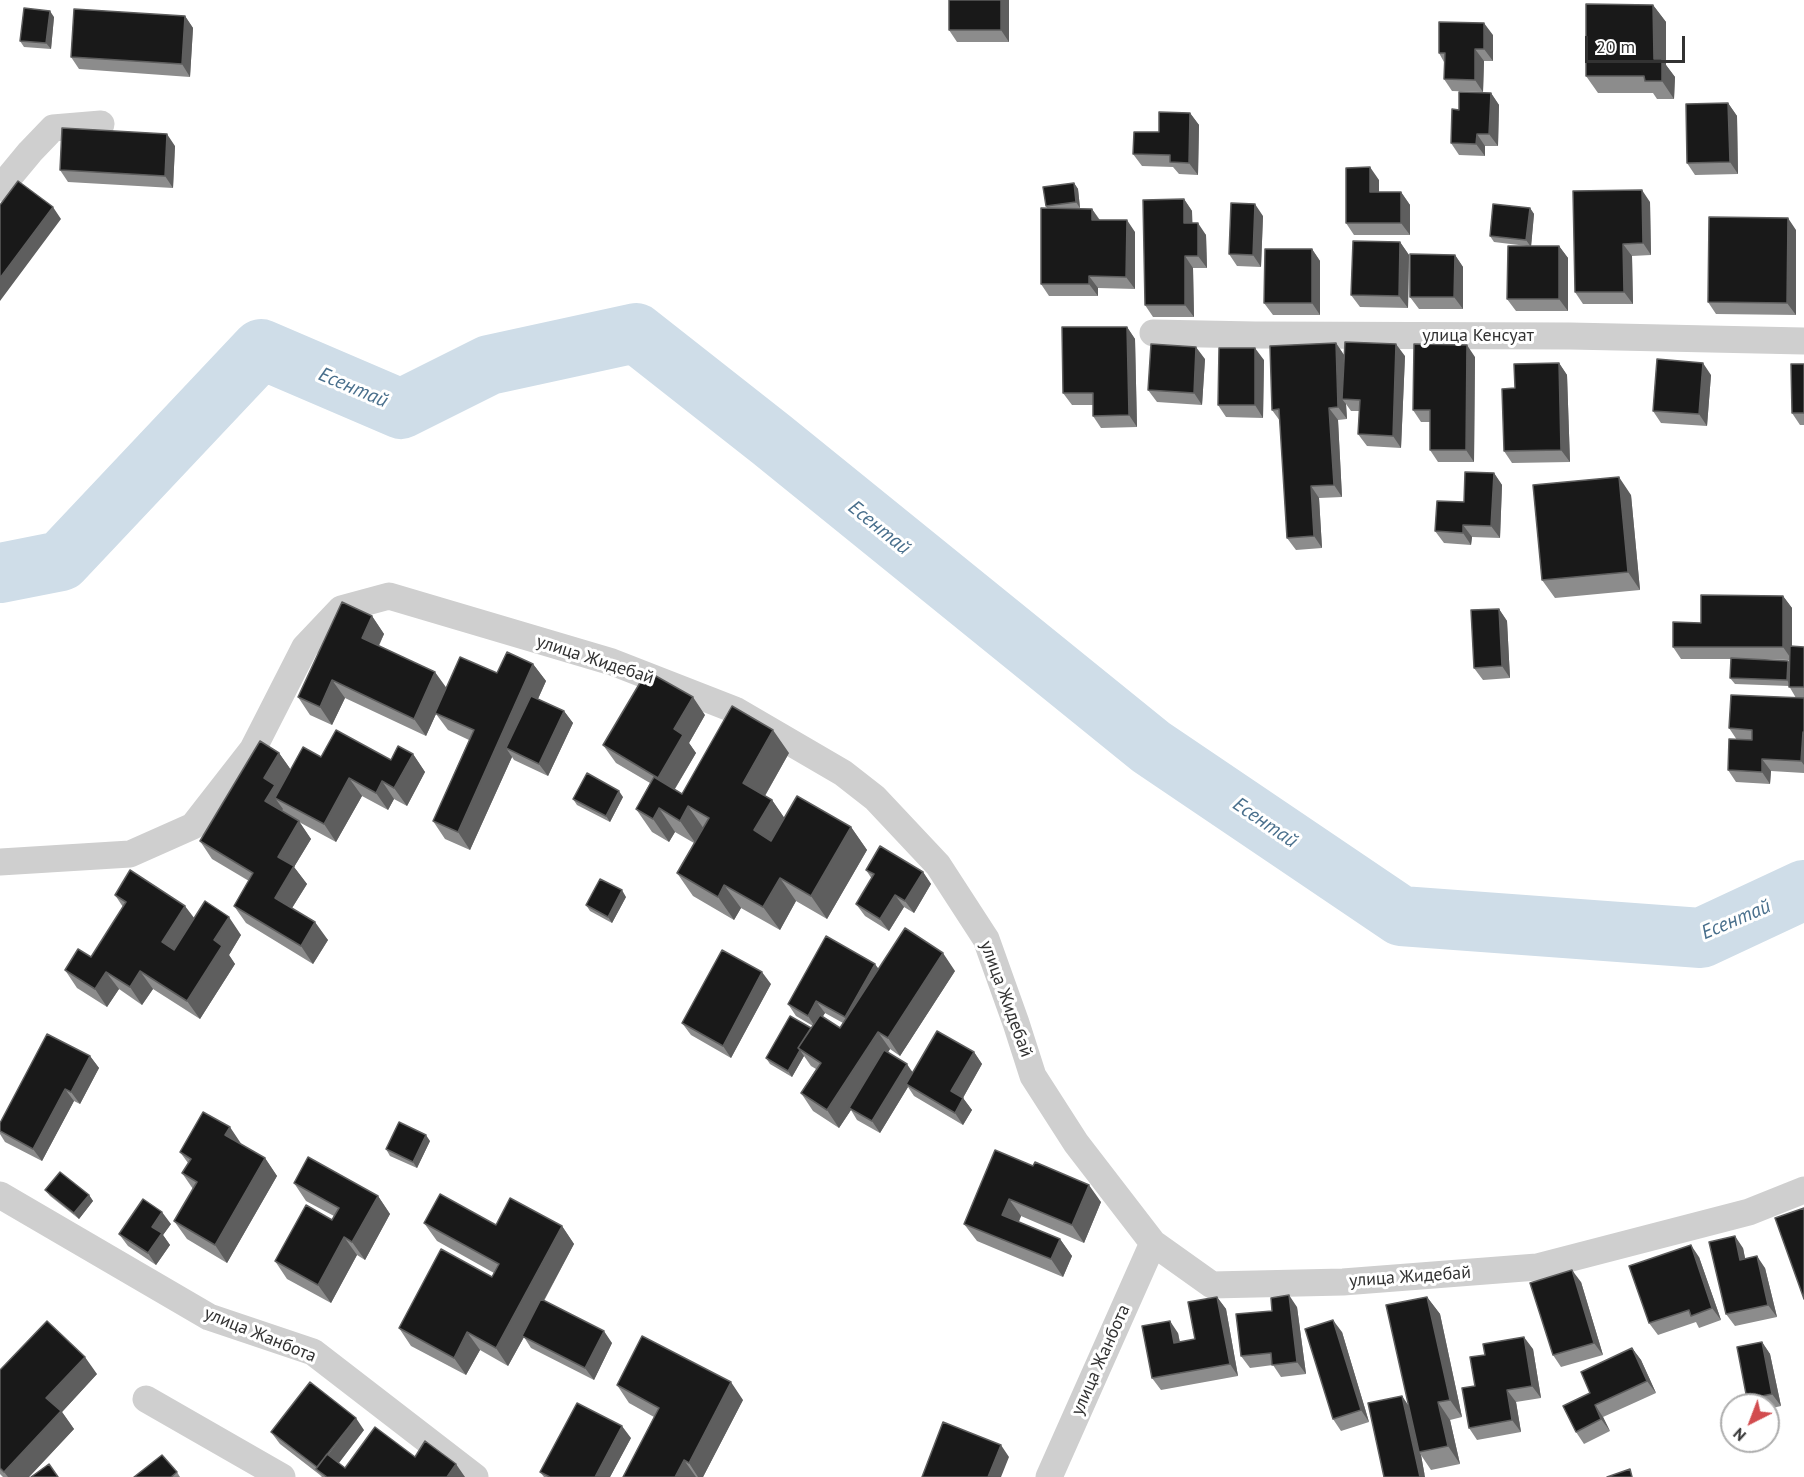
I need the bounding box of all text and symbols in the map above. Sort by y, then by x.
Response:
scale bar [1588,24,1688,62]
text: 20 m [1596,35,1635,58]
street label: улица Кенсуат [1422,325,1534,347]
water label: Есентай [315,363,391,413]
water label: Есентай [843,496,915,560]
street label: улица Жидебай [534,631,656,689]
water label: Есентай [1228,793,1302,853]
water label: Есентай [1698,895,1774,945]
street label: улица Жидебай [975,938,1037,1060]
street label: улица Жидебай [1348,1262,1472,1292]
street label: улица Жанбота [1067,1301,1135,1419]
street label: улица Жанбота [201,1303,319,1367]
north arrow [1720,1393,1780,1453]
text: N [1729,1424,1750,1446]

